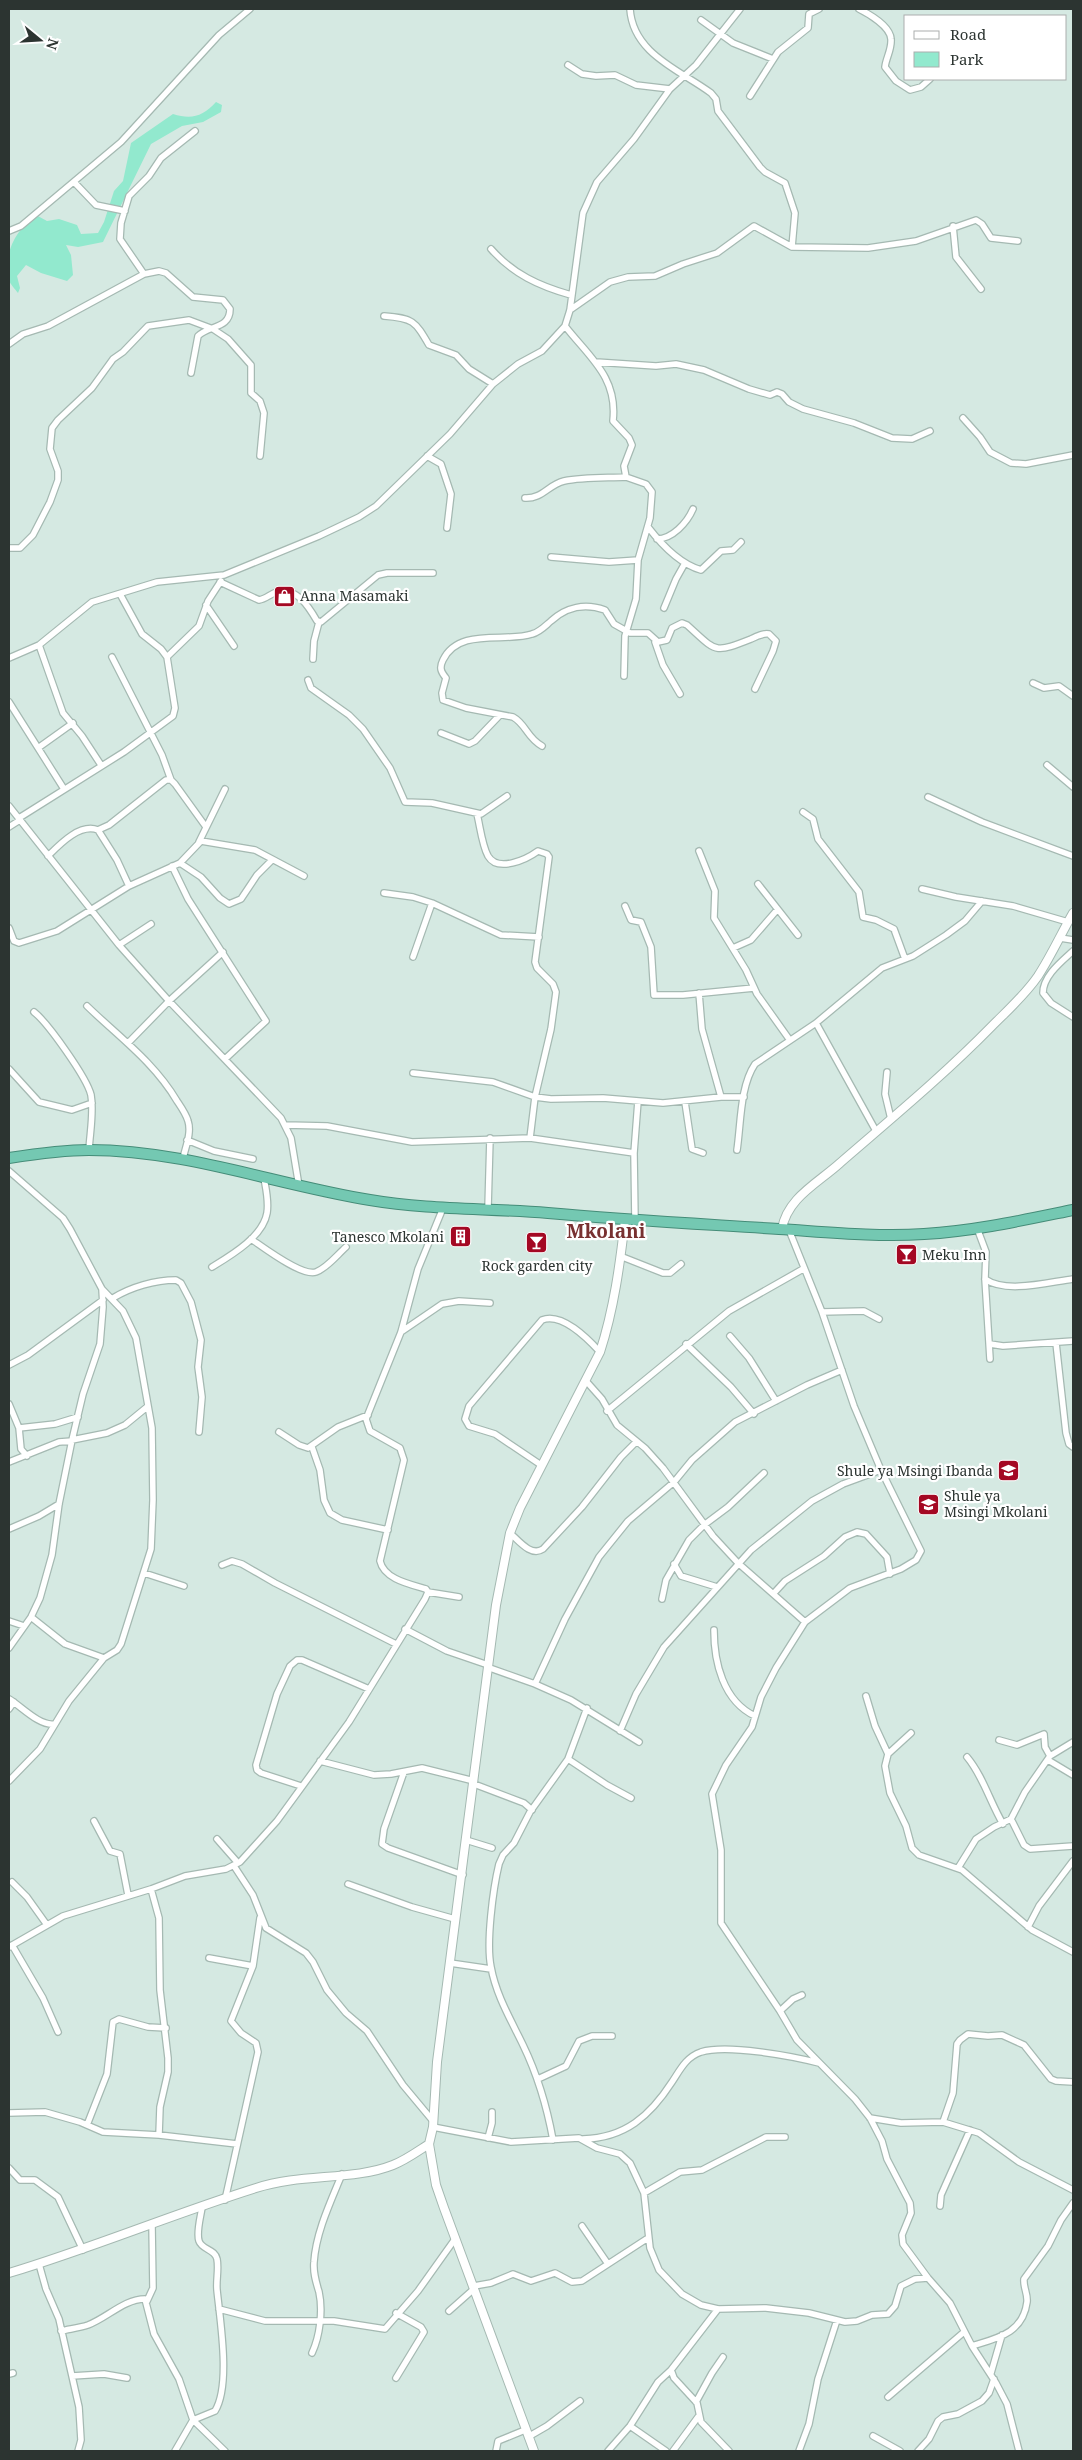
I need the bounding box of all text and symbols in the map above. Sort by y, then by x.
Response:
north arrow [15,15,65,65]
legend [904,15,1067,80]
text: Road [950,24,986,44]
text: N [42,36,64,52]
text: Park [950,49,984,69]
shop icon: Anna Masamaki [272,584,296,608]
place label: Anna Masamaki [300,586,409,605]
district label: Mkolani [567,1218,646,1244]
building icon: Tanesco Mkolani [448,1225,472,1249]
place label: Tanesco Mkolani [332,1227,445,1246]
bar icon: Rock garden city [525,1231,549,1255]
bar icon: Meku Inn [894,1243,918,1267]
place label: Meku Inn [922,1245,987,1264]
place label: Rock garden city [482,1256,593,1275]
school or university icon: Shule ya Msingi Ibanda [997,1459,1021,1483]
place label: Shule ya Msingi Ibanda [837,1461,993,1480]
place label: Shule ya Msingi Mkolani [944,1486,1048,1521]
school or university icon: Shule ya Msingi Mkolani [916,1492,940,1516]

